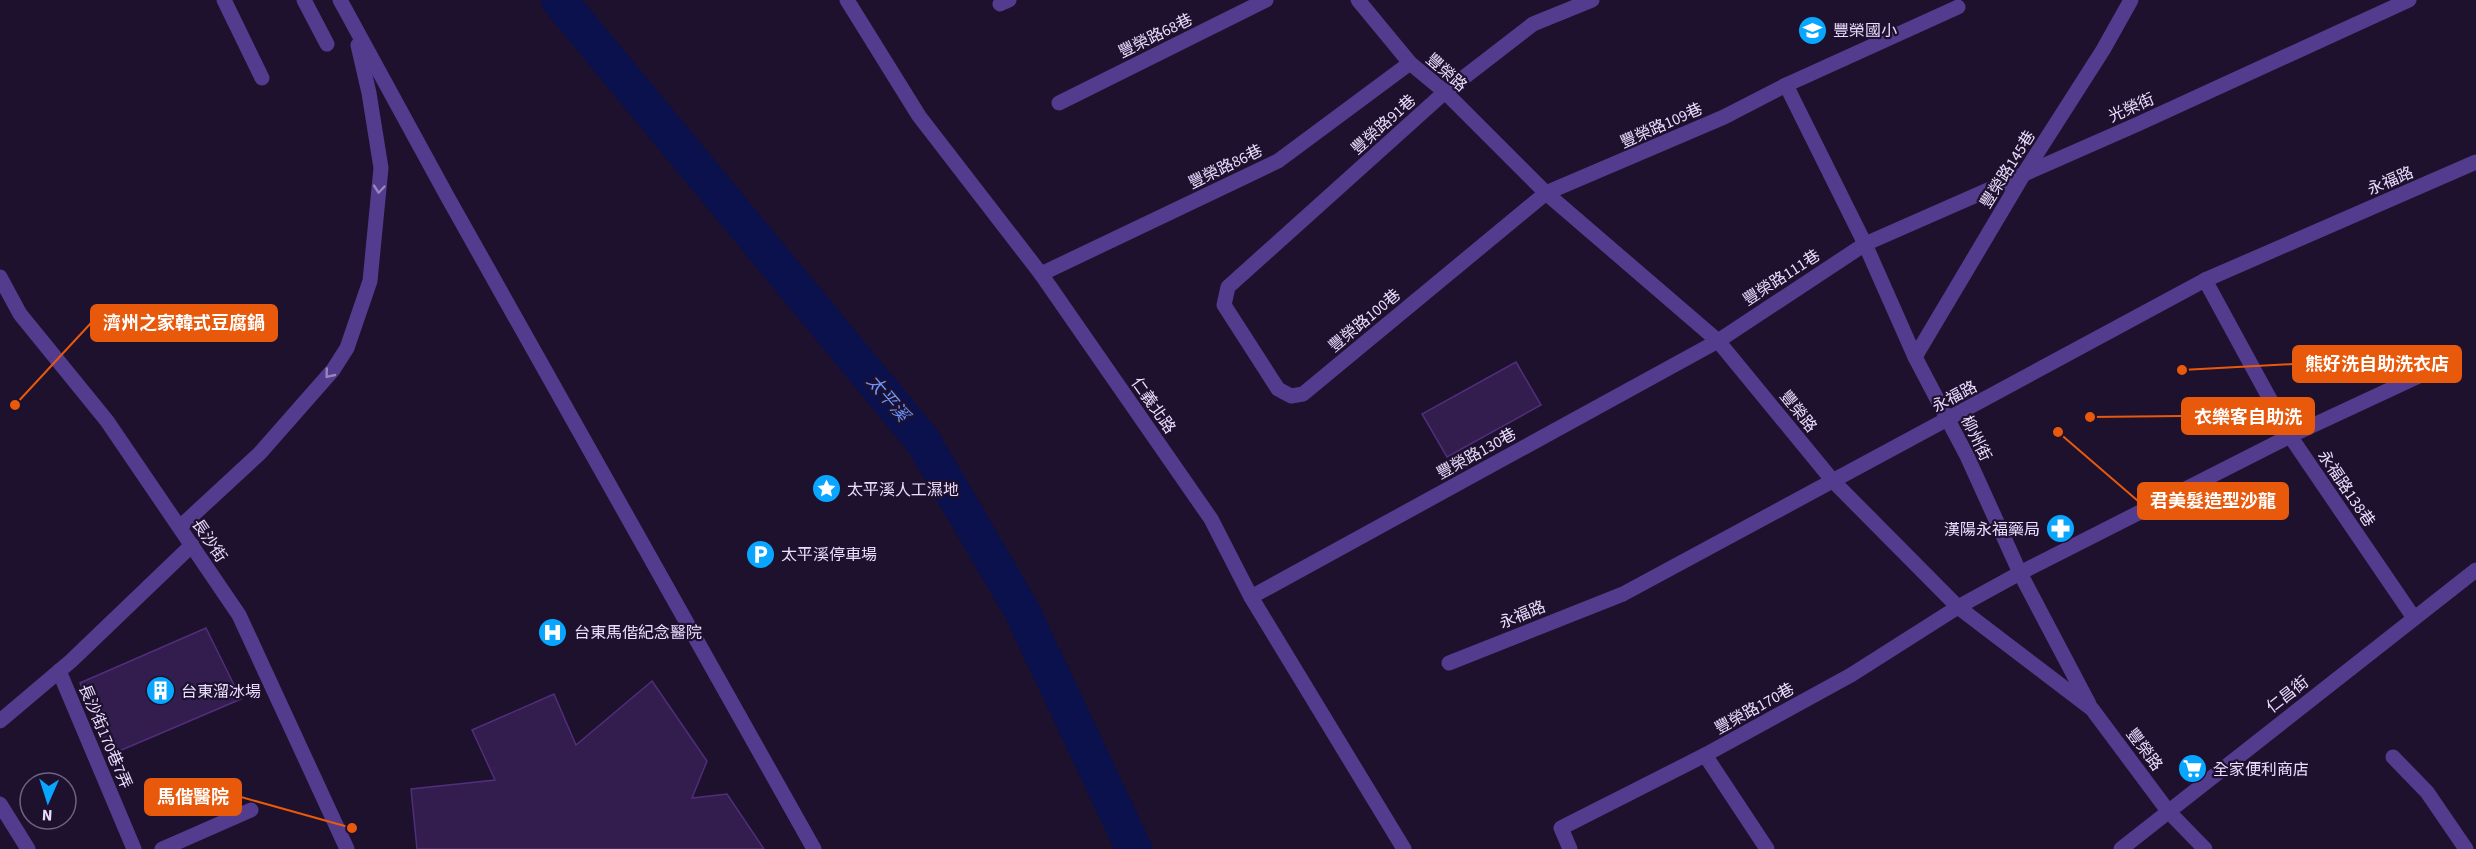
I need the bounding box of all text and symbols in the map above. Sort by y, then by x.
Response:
street label: 豐榮路68巷 [1115,8,1196,63]
school or university icon: 豐榮國小 [1796,14,1828,46]
place label: 豐榮國小 [1833,20,1897,42]
street label: 豐榮路 [1421,49,1472,97]
street label: 光榮街 [2105,88,2158,128]
street label: 豐榮路91巷 [1347,90,1421,160]
street label: 豐榮路109巷 [1617,98,1706,154]
street label: 豐榮路145巷 [1975,126,2040,213]
street label: 豐榮路86巷 [1185,139,1266,194]
street label: 永福路 [2364,161,2417,200]
one-way arrow [373,185,386,194]
street label: 豐榮路111巷 [1739,245,1824,311]
street label: 豐榮路100巷 [1324,284,1405,357]
callout: 濟州之家韓式豆腐鍋 [91,305,277,341]
text: 濟州之家韓式豆腐鍋 [103,311,265,336]
callout: 熊好洗自助洗衣店 [2293,346,2461,382]
text: 熊好洗自助洗衣店 [2305,352,2449,377]
one-way arrow [325,368,336,379]
water label: 太平溪 [861,370,916,429]
street label: 仁義北路 [1126,373,1181,438]
street label: 永福路 [1928,376,1981,418]
street label: 豐榮路 [1775,386,1822,437]
callout: 衣樂客自助洗 [2182,398,2314,434]
text: 衣樂客自助洗 [2194,405,2302,430]
street label: 柳州街 [1956,412,1997,465]
street label: 豐榮路130巷 [1433,423,1520,485]
street label: 永福路138巷 [2312,446,2380,531]
place icon: 太平溪人工濕地 [810,473,842,505]
place label: 太平溪人工濕地 [847,479,959,501]
callout: 君美髮造型沙龍 [2138,483,2288,519]
text: 君美髮造型沙龍 [2150,489,2276,514]
pharmacy icon: 漢陽永福藥局 [2045,513,2077,545]
street label: 長沙街 [187,515,232,567]
place label: 漢陽永福藥局 [1944,519,2040,541]
parking icon: 太平溪停車場 [744,538,776,570]
place label: 太平溪停車場 [781,544,877,566]
street label: 永福路 [1496,596,1549,634]
hospital icon: 台東馬偕紀念醫院 [537,616,569,648]
place label: 台東馬偕紀念醫院 [574,622,702,644]
street label: 仁昌街 [2262,671,2313,718]
building icon: 台東溜冰場 [144,675,176,707]
street label: 豐榮路170巷 [1711,678,1798,740]
street label: 長沙街170巷7弄 [73,681,137,792]
place label: 台東溜冰場 [181,681,261,703]
street label: 豐榮路 [2121,724,2167,775]
supermarket icon: 全家便利商店 [2176,753,2208,785]
place label: 全家便利商店 [2213,759,2309,781]
north arrow [18,771,78,831]
callout: 馬偕醫院 [145,779,241,815]
text: 馬偕醫院 [157,785,229,810]
text: N [41,804,53,826]

